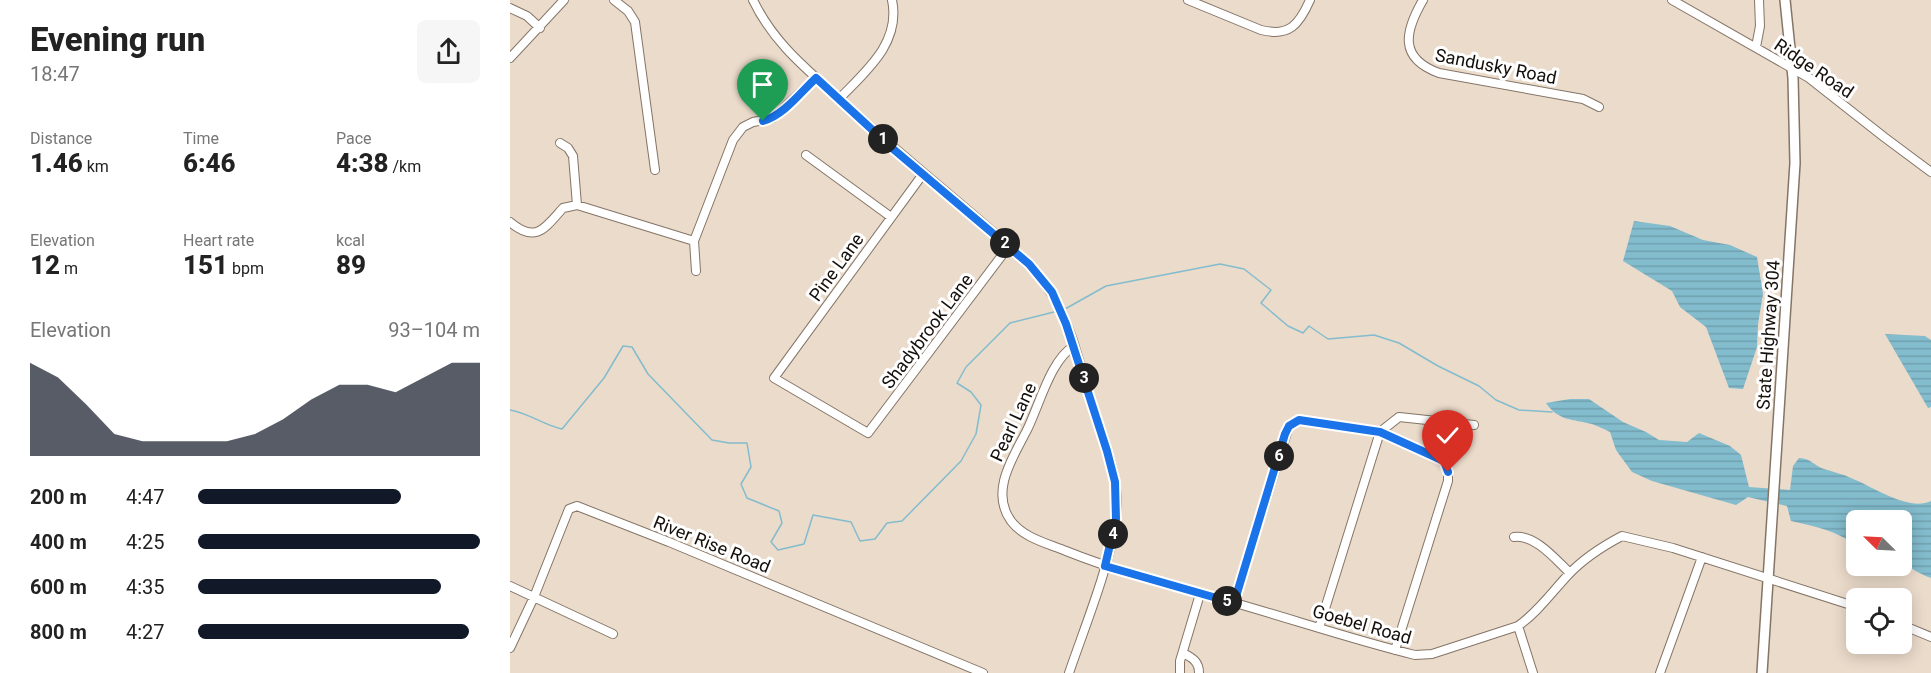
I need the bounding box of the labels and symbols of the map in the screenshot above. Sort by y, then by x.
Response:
street label: Ridge Road [1770,34,1858,102]
street label: Sandusky Road [1434,44,1558,88]
pin [737,59,788,121]
pin: 1 [868,124,898,154]
pin: 2 [990,228,1020,258]
street label: Pine Lane [804,229,868,305]
street label: State Highway 304 [1752,259,1784,411]
street label: Shadybrook Lane [877,270,977,392]
pin: 3 [1069,363,1099,393]
street label: Pearl Lane [986,379,1040,465]
pin [1422,410,1473,472]
pin: 6 [1264,441,1294,471]
north arrow [1846,510,1912,576]
street label: River Rise Road [650,511,774,577]
pin: 4 [1098,519,1128,549]
pin: 5 [1212,586,1242,616]
street label: Goebel Road [1310,600,1414,648]

